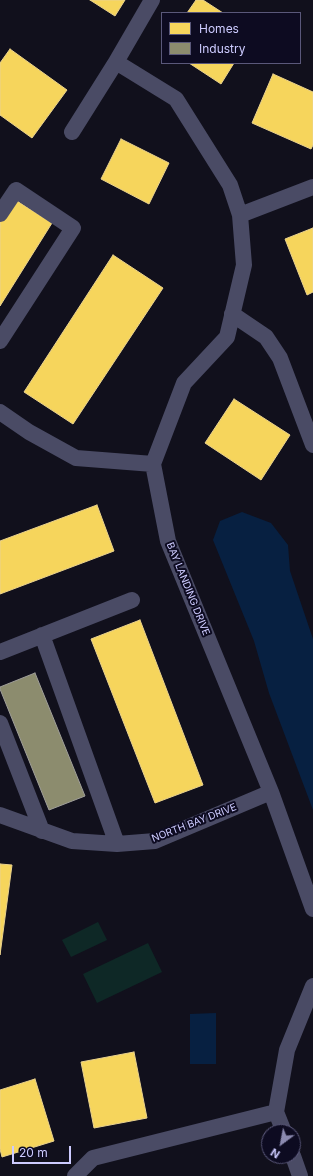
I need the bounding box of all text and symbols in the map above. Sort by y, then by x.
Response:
legend [161,12,301,64]
text: Homes [199,21,239,36]
text: Industry [199,41,245,56]
street label: BAY LANDING DRIVE [164,541,212,637]
street label: NORTH BAY DRIVE [150,801,238,845]
north arrow [261,1124,301,1164]
scale bar [14,1138,73,1164]
text: 20 m [19,1145,48,1160]
text: N [268,1145,282,1161]

